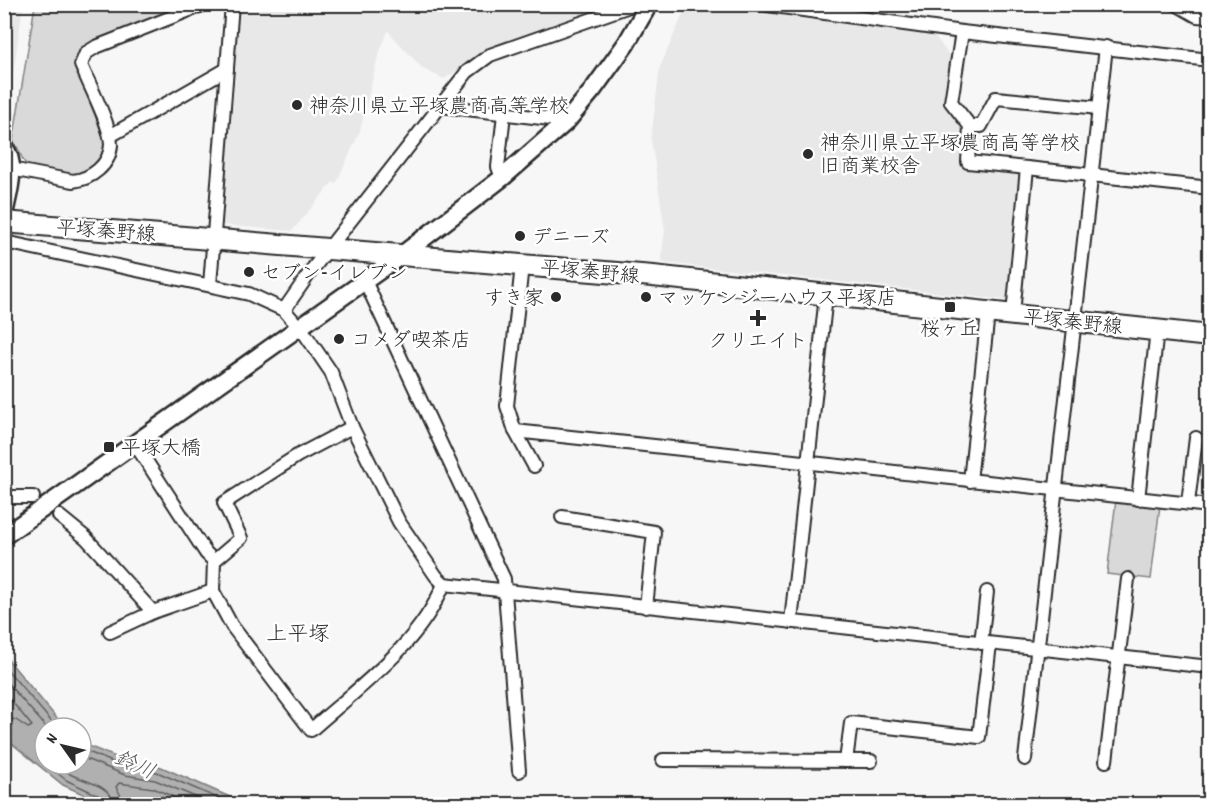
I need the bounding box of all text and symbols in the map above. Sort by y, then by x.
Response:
place label: 神奈川県立平塚農商高等学校 [309,94,569,122]
marker: 神奈川県立平塚農商高等学校 [290,98,304,112]
place label: 神奈川県立平塚農商高等学校 旧商業校舎 [820,131,1080,182]
marker: 神奈川県立平塚農商高等学校 旧商業校舎 [801,147,815,161]
street label: 平塚秦野線 [55,216,157,250]
place label: デニーズ [532,225,610,253]
marker: デニーズ [513,229,527,243]
street label: 平塚秦野線 [539,256,641,292]
place label: セブン-イレブン [261,261,408,289]
marker: セブン-イレブン [242,265,256,279]
place label: すき家 [484,286,544,314]
place label: マッケンジーハウス平塚店 [658,286,897,314]
marker: すき家 [549,290,563,304]
marker: マッケンジーハウス平塚店 [639,290,653,304]
marker: 桜ヶ丘 [943,300,957,314]
street label: 平塚秦野線 [1021,305,1124,343]
marker: クリエイト [751,311,765,325]
place label: 桜ヶ丘 [920,317,980,345]
place label: コメダ喫茶店 [351,328,471,356]
place label: クリエイト [708,329,808,357]
marker: コメダ喫茶店 [332,332,346,346]
place label: 平塚大橋 [121,436,201,464]
marker: 平塚大橋 [102,440,116,454]
district label: 上平塚 [267,621,330,651]
north arrow [33,716,93,776]
text: N [41,729,64,749]
water label: 鈴川 [108,744,159,789]

